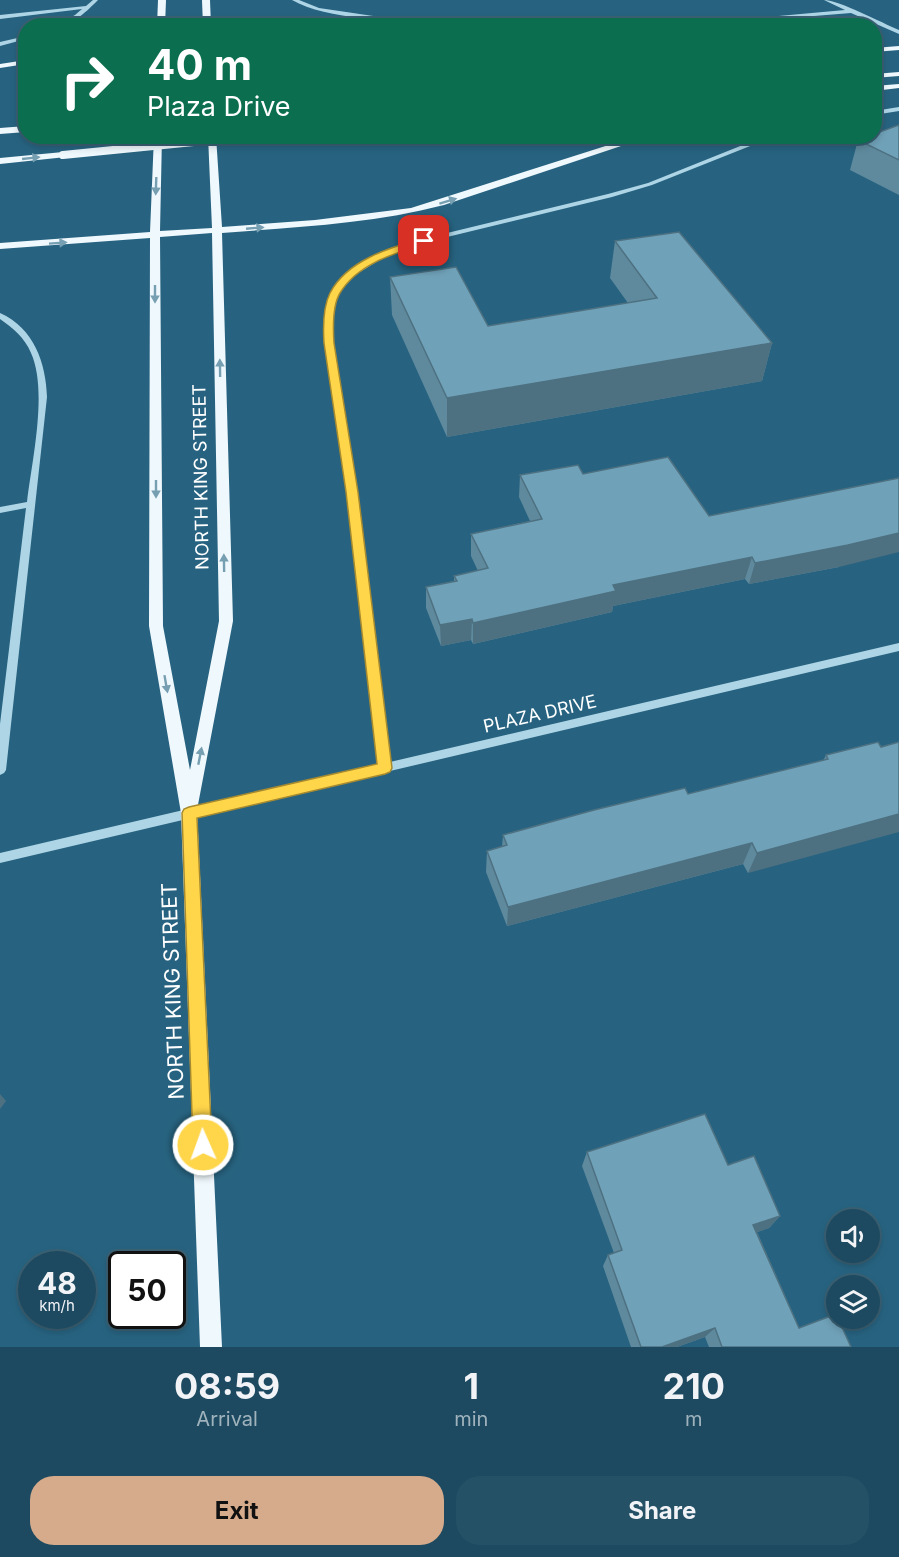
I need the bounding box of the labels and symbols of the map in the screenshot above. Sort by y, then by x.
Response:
one-way arrow [22,153,41,163]
one-way arrow [152,177,161,196]
one-way arrow [439,196,457,205]
pin [398,215,449,266]
one-way arrow [245,223,264,233]
one-way arrow [49,238,68,247]
one-way arrow [150,285,160,304]
one-way arrow [215,359,225,378]
street label: NORTH KING STREET [188,384,213,570]
one-way arrow [151,480,160,499]
one-way arrow [220,554,229,573]
one-way arrow [162,674,171,693]
street label: PLAZA DRIVE [481,690,599,737]
one-way arrow [196,746,205,765]
street label: NORTH KING STREET [156,882,189,1100]
position arrow [171,1113,235,1177]
speed limit sign: 50 [108,1251,186,1329]

